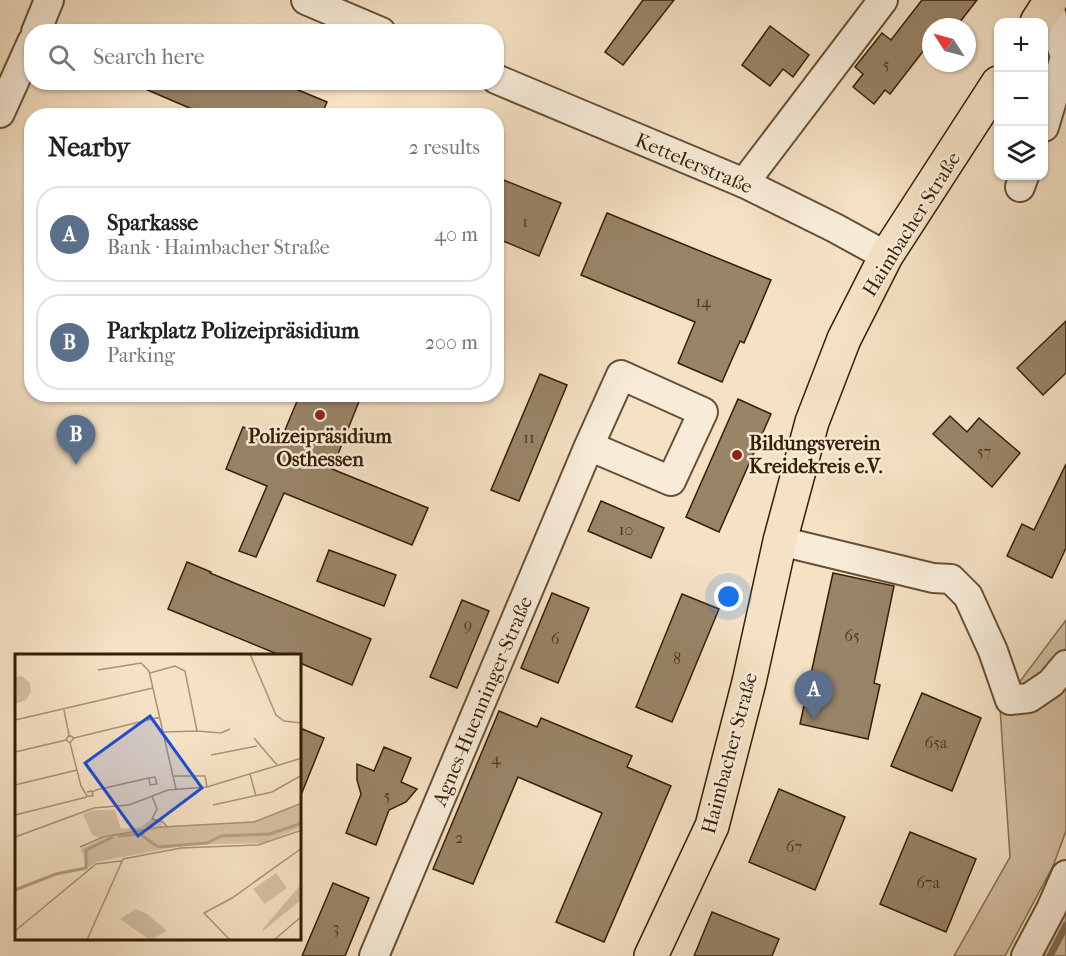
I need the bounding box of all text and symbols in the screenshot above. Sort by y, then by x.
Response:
north arrow [922,18,976,72]
map controls [994,18,1048,180]
button: + [994,18,1048,72]
search box [24,24,504,90]
icon: search [45,41,78,74]
text: Search here [93,44,205,70]
house number: 5 [883,55,890,74]
button: − [994,72,1048,126]
button: layers [994,126,1048,180]
street label: Kettelerstraße [632,128,756,199]
text: Nearby [48,132,130,163]
text: 2 results [409,136,480,159]
street label: Haimbacher Straße [858,148,965,301]
text: Sparkasse [107,210,198,236]
house number: 1 [522,212,528,231]
text: A [63,223,76,246]
text: 40 m [434,223,478,246]
text: Bank · Haimbacher Straße [107,236,330,259]
house number: 14 [695,292,711,311]
text: Parkplatz Polizeipräsidium [107,318,359,344]
text: B [63,331,76,354]
text: 200 m [425,331,478,354]
text: Parking [107,344,175,367]
marker: Polizeipräsidium Osthessen [313,408,327,422]
pin: B [56,416,96,465]
place label: Polizeipräsidium Osthessen [248,425,392,471]
house number: 11 [523,428,535,447]
place label: Bildungsverein Kreidekreis e.V. [749,432,883,478]
house number: 57 [977,442,992,461]
marker: Bildungsverein Kreidekreis e.V. [730,448,744,462]
house number: 10 [619,520,633,539]
your location [714,582,743,611]
street label: Agnes-Huenninger-Straße [427,593,537,810]
house number: 9 [464,615,472,634]
house number: 65 [844,626,860,645]
house number: 6 [551,629,560,648]
house number: 8 [673,649,681,668]
inset map [15,654,302,941]
street label: Haimbacher Straße [697,670,762,836]
pin: A [794,670,834,720]
house number: 65a [925,733,948,752]
house number: 4 [491,749,501,768]
house number: 5 [384,786,391,805]
house number: 2 [455,828,463,847]
house number: 67 [786,837,802,856]
house number: 67a [916,873,940,892]
house number: 3 [333,918,339,937]

